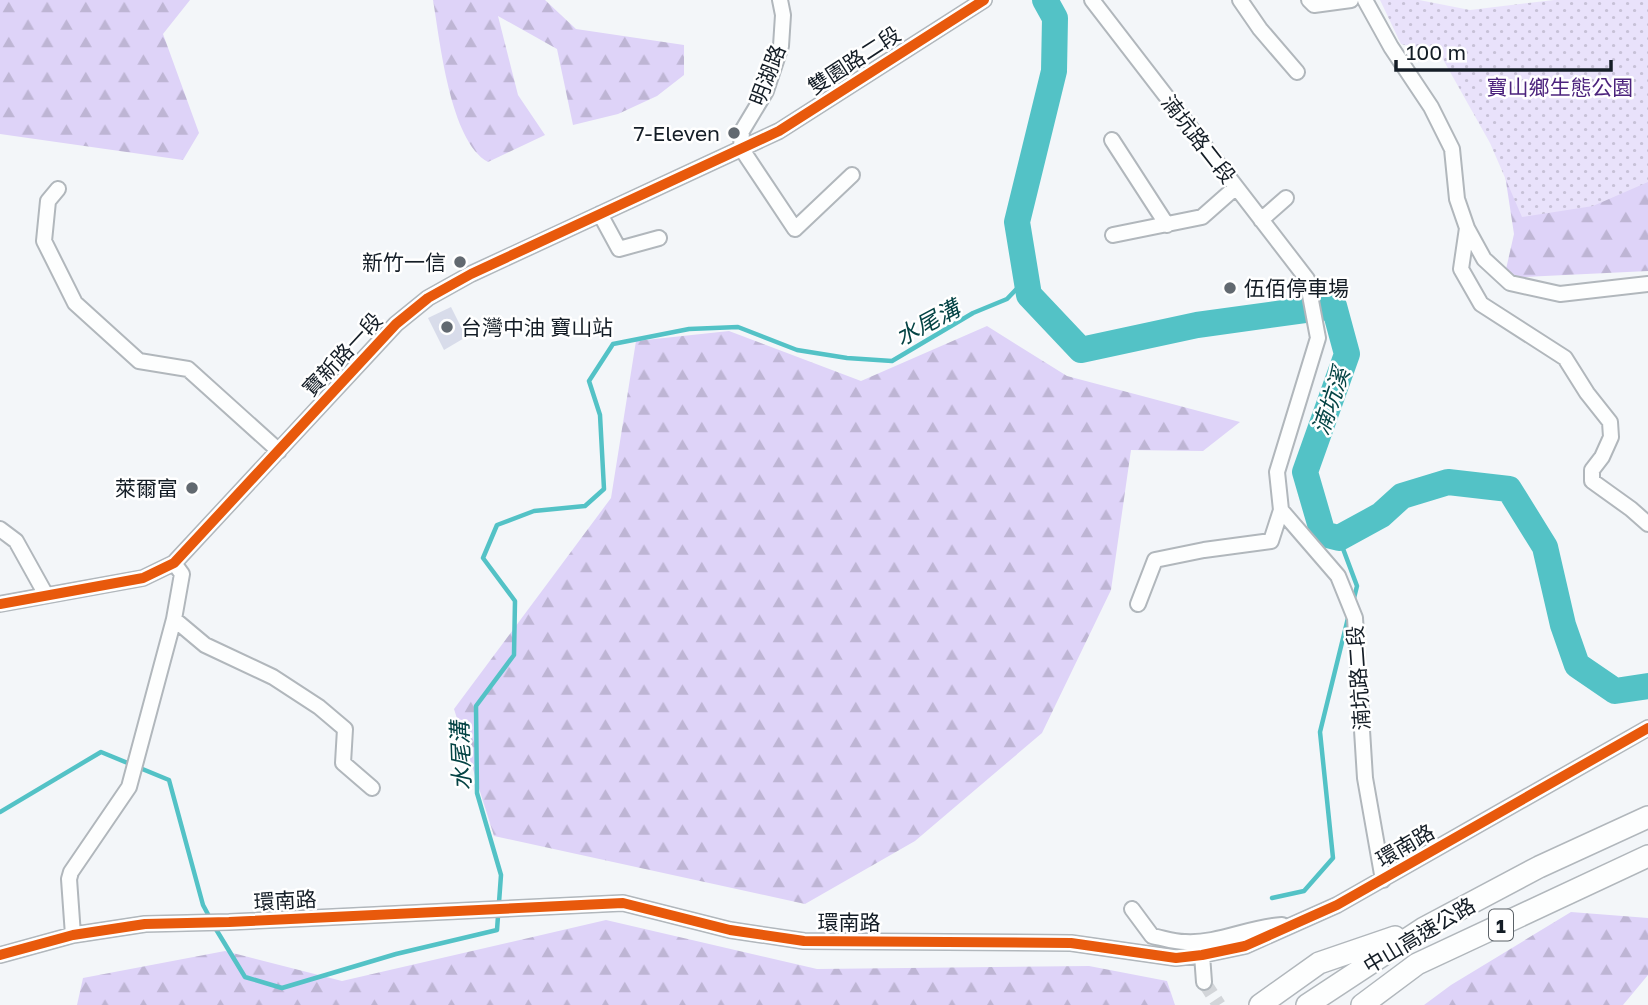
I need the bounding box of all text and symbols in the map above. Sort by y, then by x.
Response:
street label: 雙園路二段 [803,21,905,99]
scale bar [1396,28,1611,72]
text: 100 m [1406,39,1466,65]
street label: 明湖路 [744,41,790,109]
park label: 寶山鄉生態公園 [1487,74,1634,100]
street label: 湳坑路二段 [1156,90,1242,188]
place label: 7-Eleven [633,120,720,146]
marker: 7-Eleven [726,125,742,141]
place label: 新竹一信 [362,249,446,275]
marker: 新竹一信 [452,254,468,270]
place label: 伍佰停車場 [1244,275,1349,301]
marker: 伍佰停車場 [1222,280,1238,296]
water label: 水尾溝 [890,292,967,351]
street label: 寶新路一段 [297,307,387,401]
place label: 台灣中油 寶山站 [461,314,613,340]
marker: 台灣中油 寶山站 [439,319,455,335]
water label: 湳坑溪 [1306,361,1355,438]
place label: 萊爾富 [115,475,178,501]
marker: 萊爾富 [184,480,200,496]
street label: 湳坑路二段 [1341,625,1375,731]
water label: 水尾溝 [445,718,475,791]
street label: 環南路 [1371,818,1439,872]
street label: 環南路 [253,885,317,915]
street label: 中山高速公路 [1358,891,1480,979]
street label: 環南路 [818,909,881,935]
road number: 1 [1489,909,1513,940]

